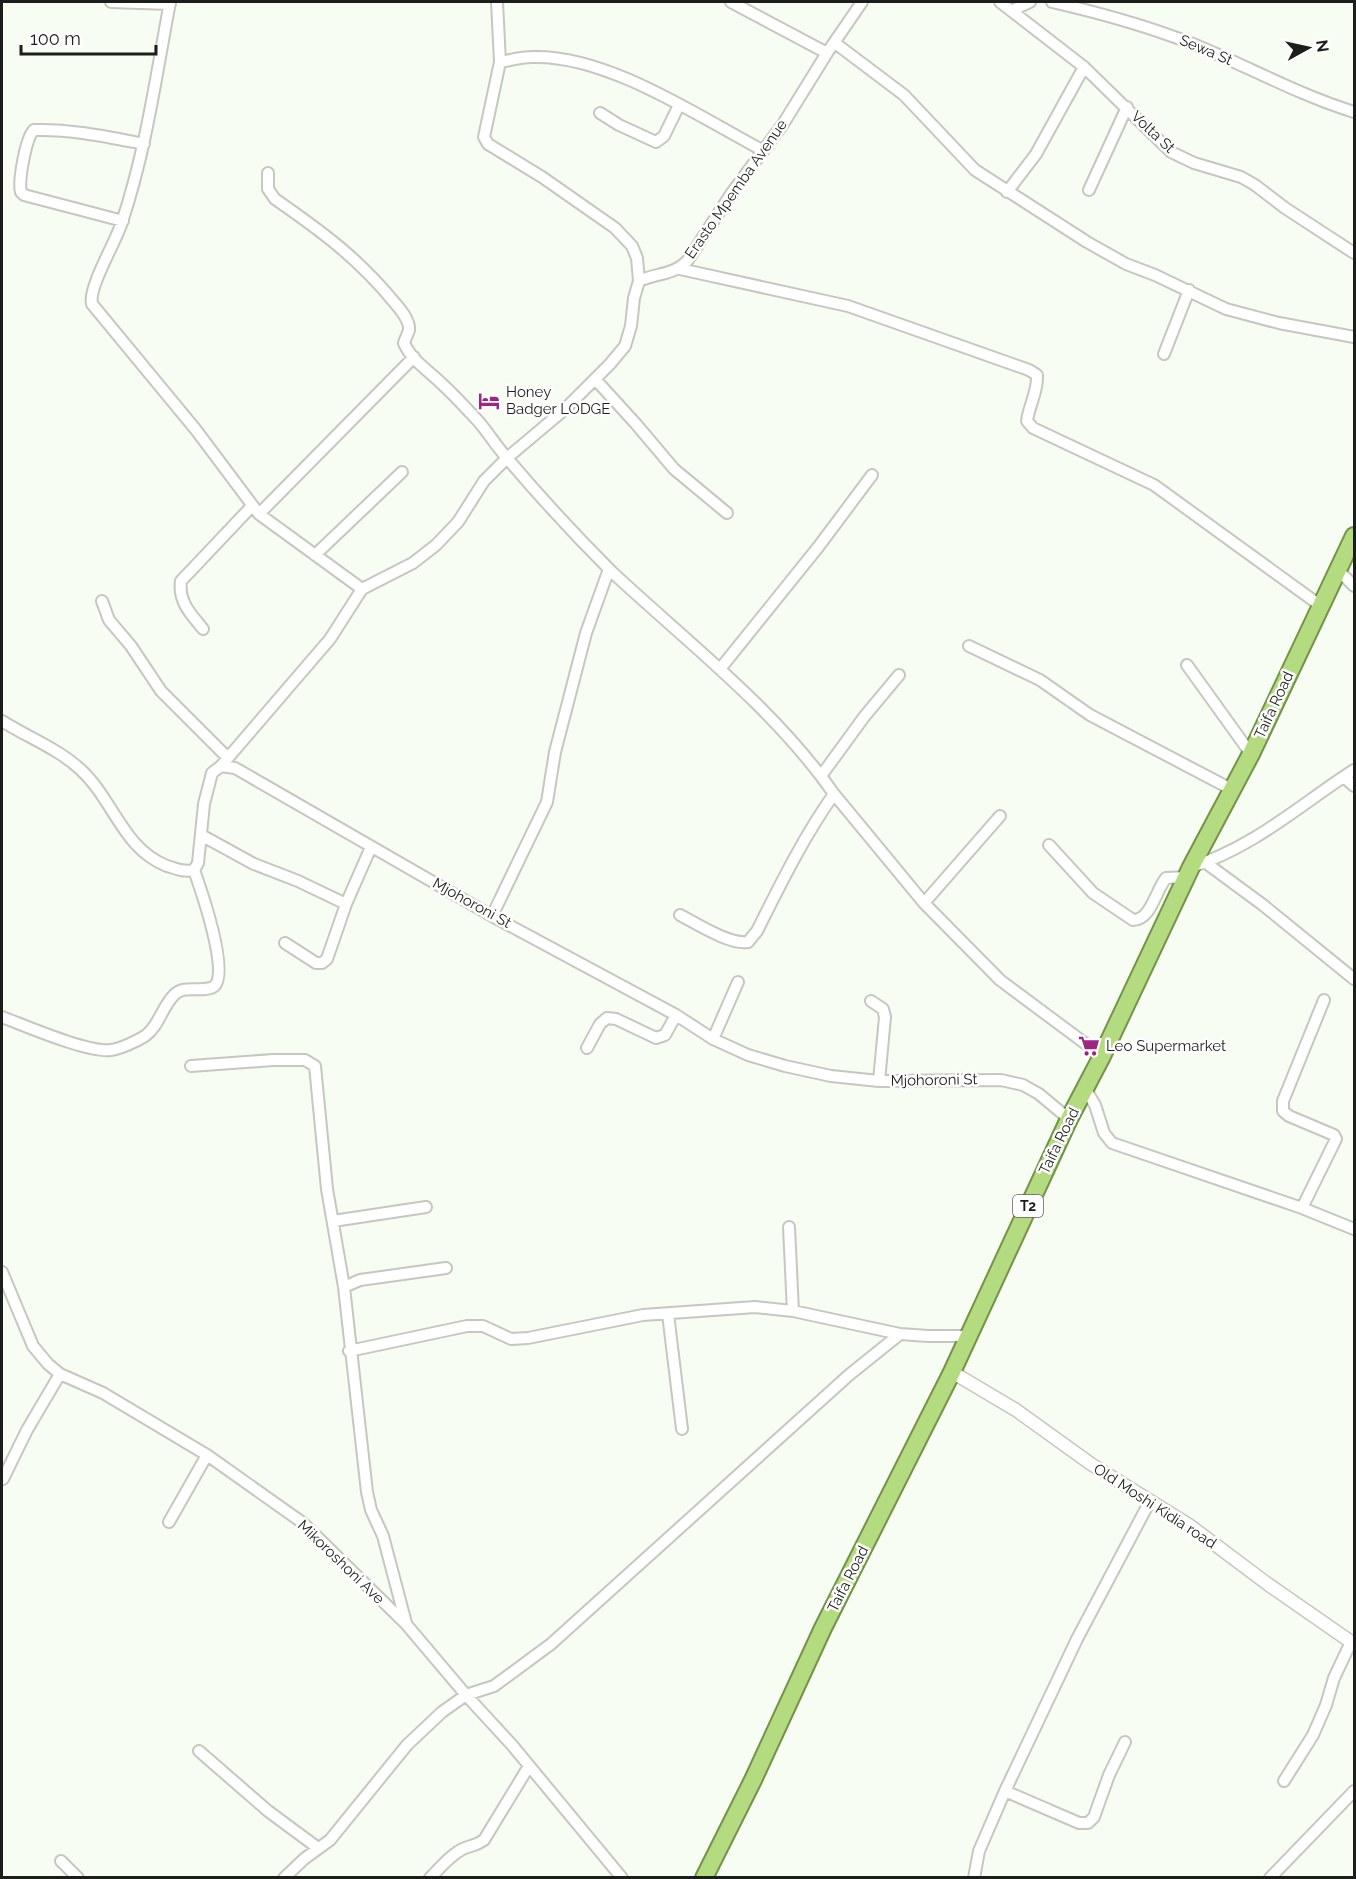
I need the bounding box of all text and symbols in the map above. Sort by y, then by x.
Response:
scale bar [21,18,156,56]
north arrow [1278,18,1338,78]
text: 100 m [30,28,81,49]
street label: Sewa St [1177,31,1235,69]
text: N [1312,39,1333,53]
street label: Volta St [1127,107,1179,157]
street label: Erasto Mpemba Avenue [681,116,791,262]
place label: Honey Badger LODGE [506,383,611,418]
hotel icon: Honey Badger LODGE [477,389,501,413]
street label: Taifa Road [1251,669,1297,741]
street label: Mjohoroni St [430,874,514,932]
supermarket icon: Leo Supermarket [1077,1034,1101,1058]
place label: Leo Supermarket [1106,1037,1226,1055]
street label: Mjohoroni St [890,1070,978,1090]
street label: Taifa Road [1035,1105,1083,1177]
road number: T2 [1013,1195,1043,1217]
street label: Old Moshi Kidia road [1090,1460,1220,1552]
street label: Mikoroshoni Ave [294,1516,388,1608]
street label: Taifa Road [824,1543,872,1615]

